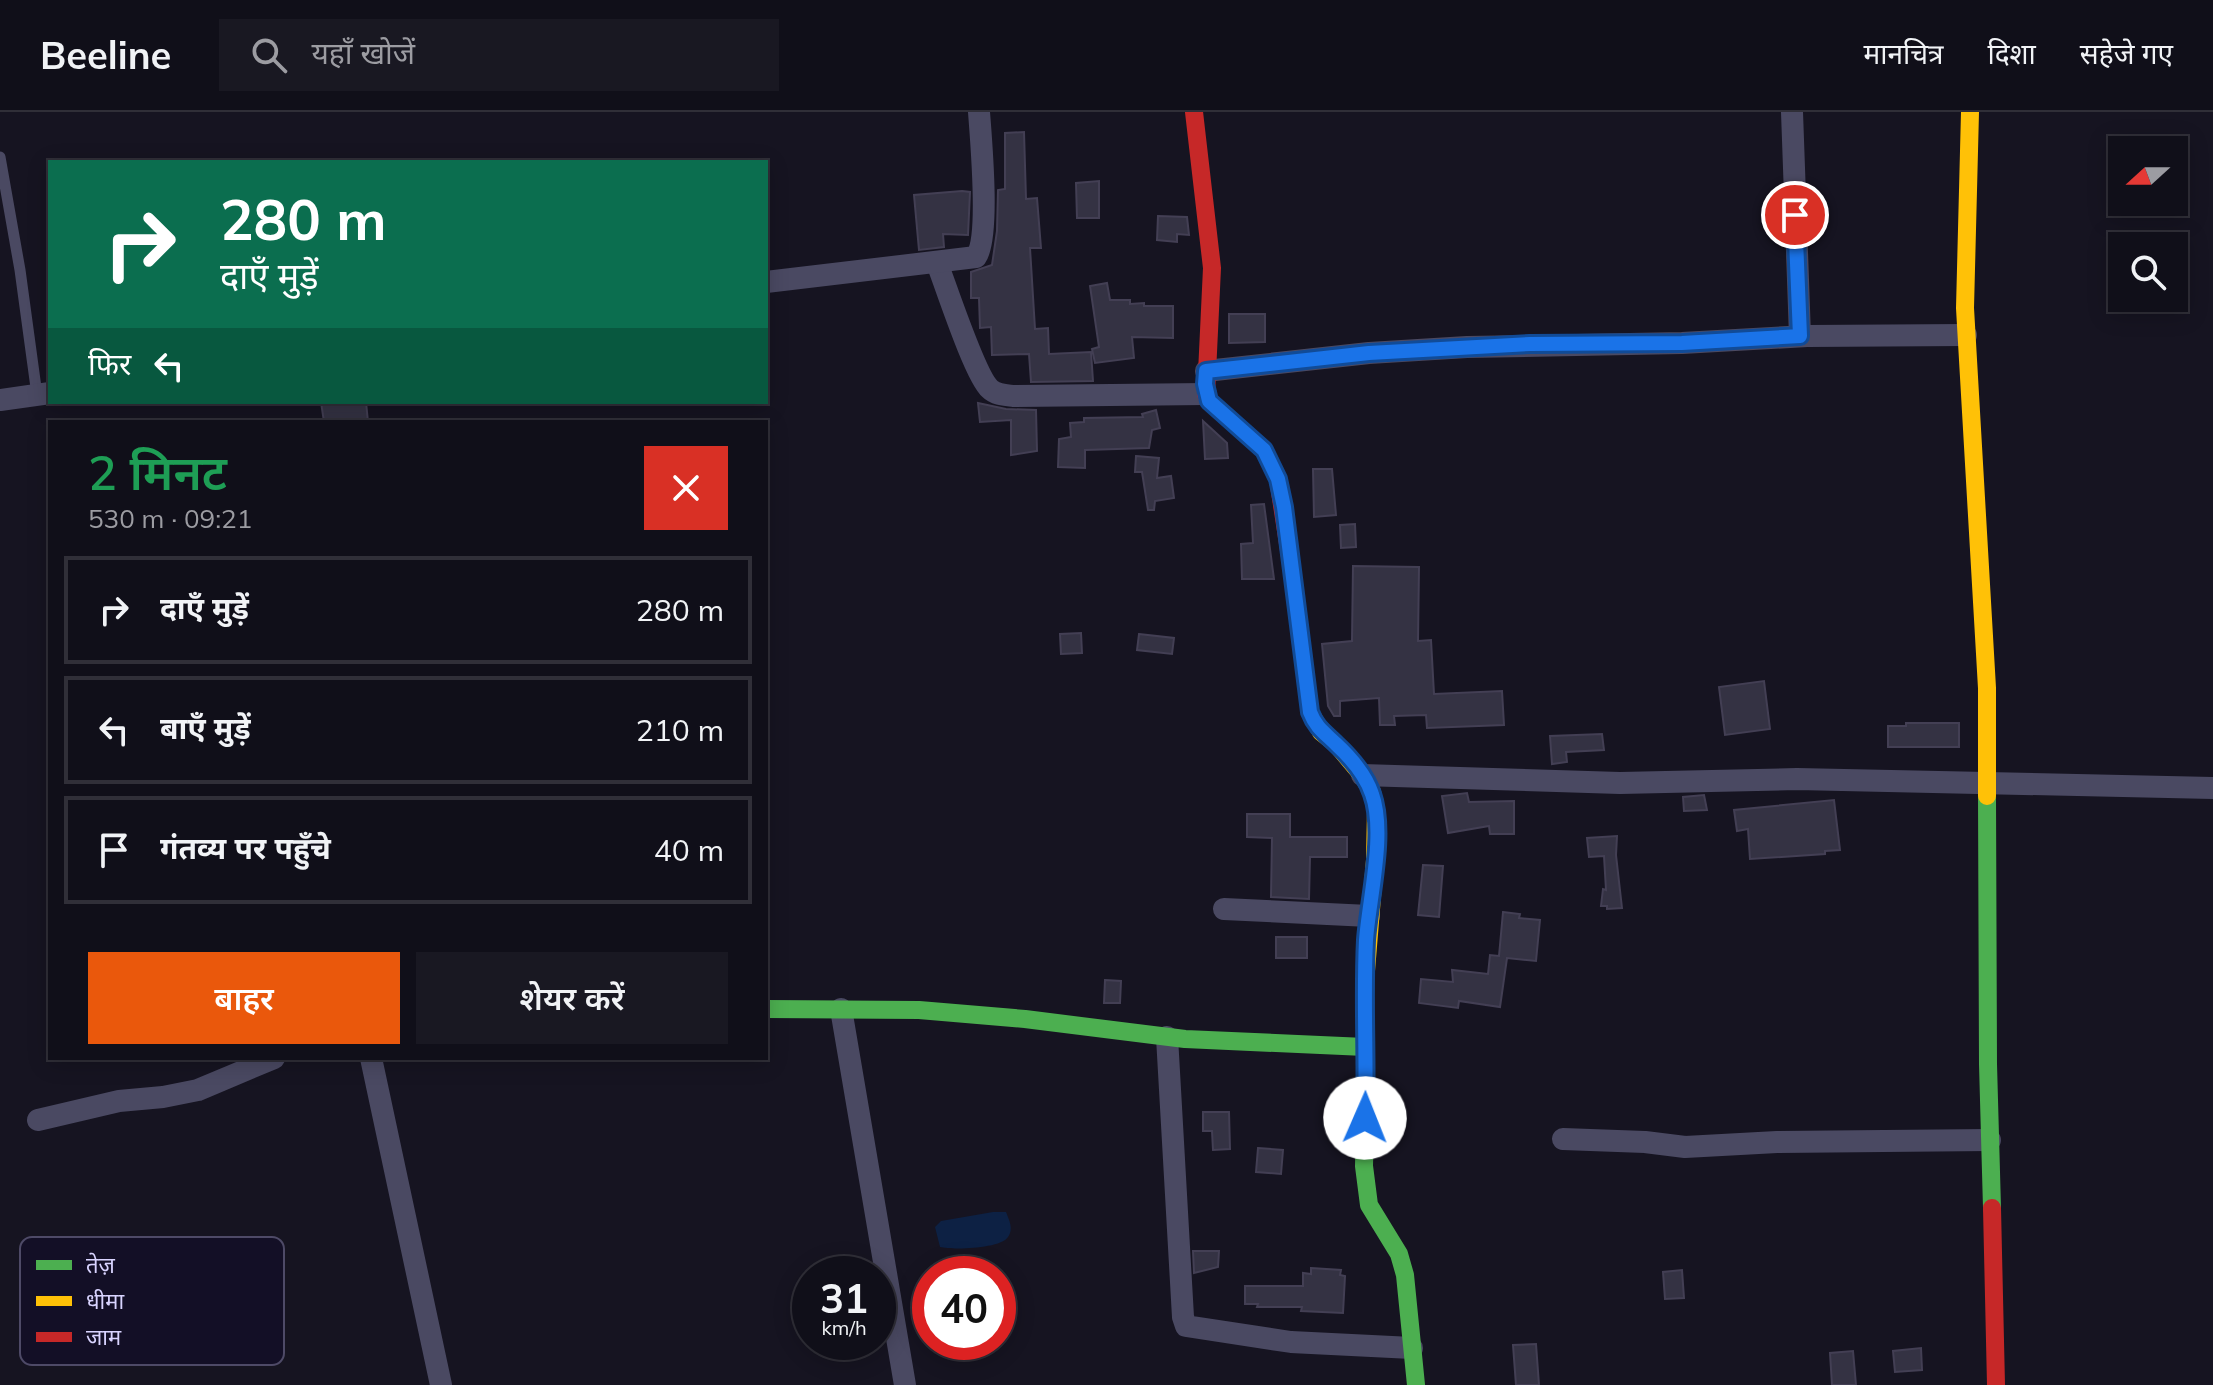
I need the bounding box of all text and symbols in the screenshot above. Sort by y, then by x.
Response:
search box [219,19,779,91]
text: Beeline [40,31,171,79]
icon: search [247,33,291,77]
text: यहाँ खोजें [311,34,415,72]
text: मानचित्र [1863,36,1943,71]
text: दिशा [1987,36,2036,71]
text: सहेजे गए [2080,36,2173,71]
north arrow [2108,136,2188,216]
map controls [2108,136,2188,312]
pin [1761,181,1829,249]
text: 280 m [220,184,387,254]
icon: right [88,192,192,296]
icon: arrive [1773,193,1817,237]
button: search [2108,232,2188,312]
text: दाएँ मुड़ें [220,253,319,298]
icon: left [147,344,191,388]
text: फिर [88,345,131,383]
text: 2 मिनट [88,442,227,502]
button: close [644,446,728,530]
text: 530 m · 09:21 [88,502,252,535]
icon: right [92,588,136,632]
text: दाएँ मुड़ें [160,589,249,627]
text: 280 m [636,591,724,629]
icon: left [92,708,136,752]
text: बाएँ मुड़ें [160,709,250,747]
text: 210 m [636,711,724,749]
icon: arrive [92,828,136,872]
text: गंतव्य पर पहुँचे [160,829,331,867]
text: 40 m [654,831,724,869]
button: बाहर [88,952,400,1044]
button: शेयर करें [416,952,728,1044]
position arrow [1323,1076,1407,1160]
legend [20,1237,284,1365]
text: तेज़ [86,1251,116,1279]
speed limit sign: 40 [912,1256,1016,1360]
text: 31 [820,1273,868,1323]
text: धीमा [86,1287,124,1315]
text: km/h [821,1315,867,1340]
text: जाम [86,1323,122,1351]

